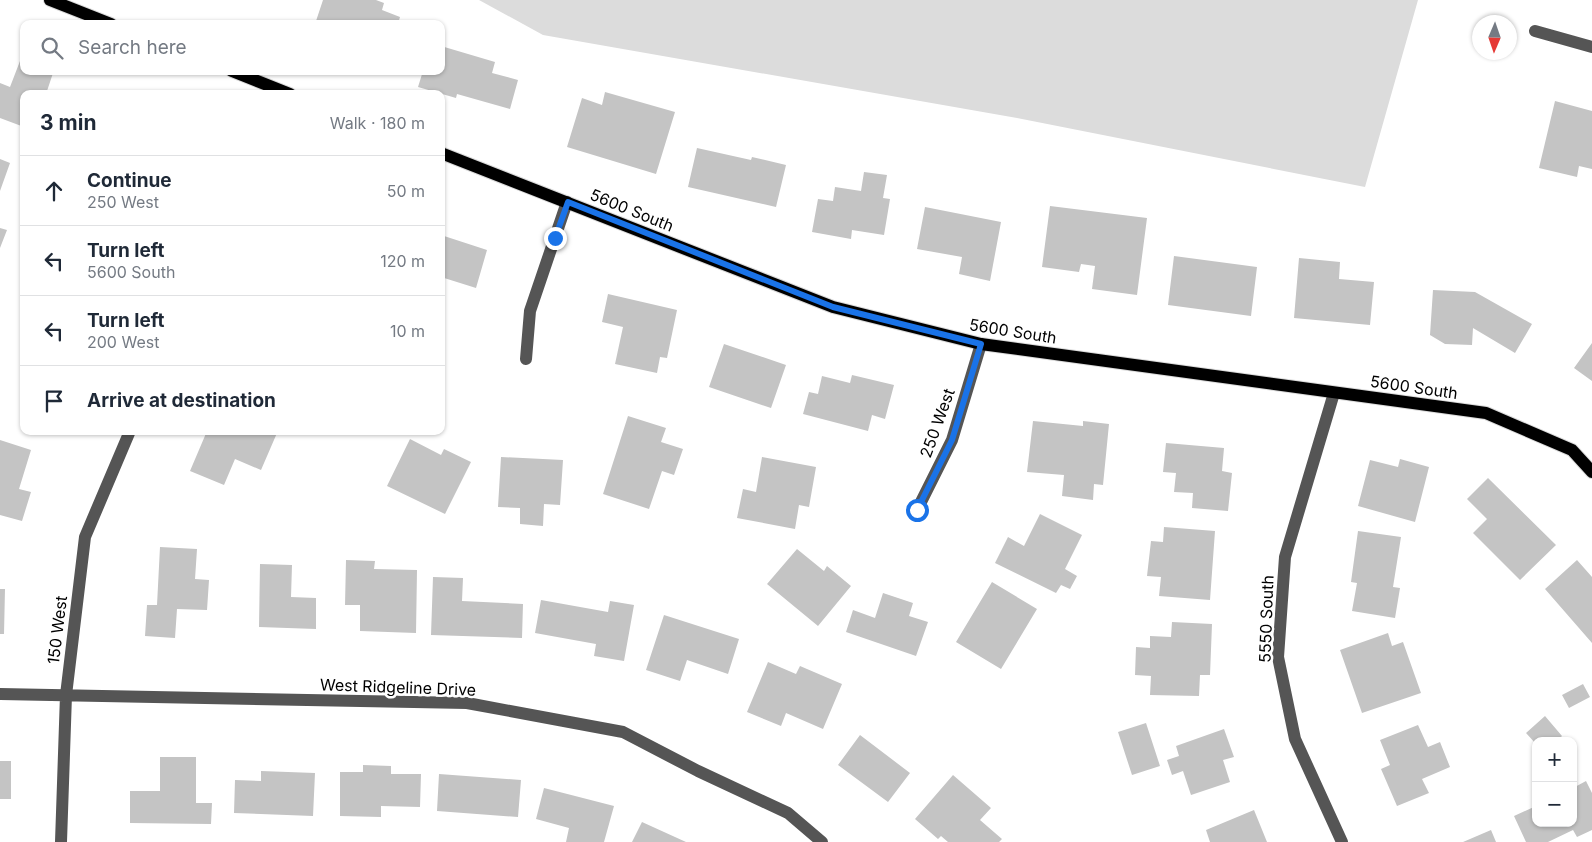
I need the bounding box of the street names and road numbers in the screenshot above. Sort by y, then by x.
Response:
street label: 5600 South [587,184,677,236]
street label: 5600 South [968,314,1058,348]
street label: 5600 South [1369,371,1459,403]
street label: 250 West [915,386,959,460]
street label: 5550 South [1254,575,1278,663]
street label: 150 West [43,595,71,665]
street label: West Ridgeline Drive [320,674,476,700]

